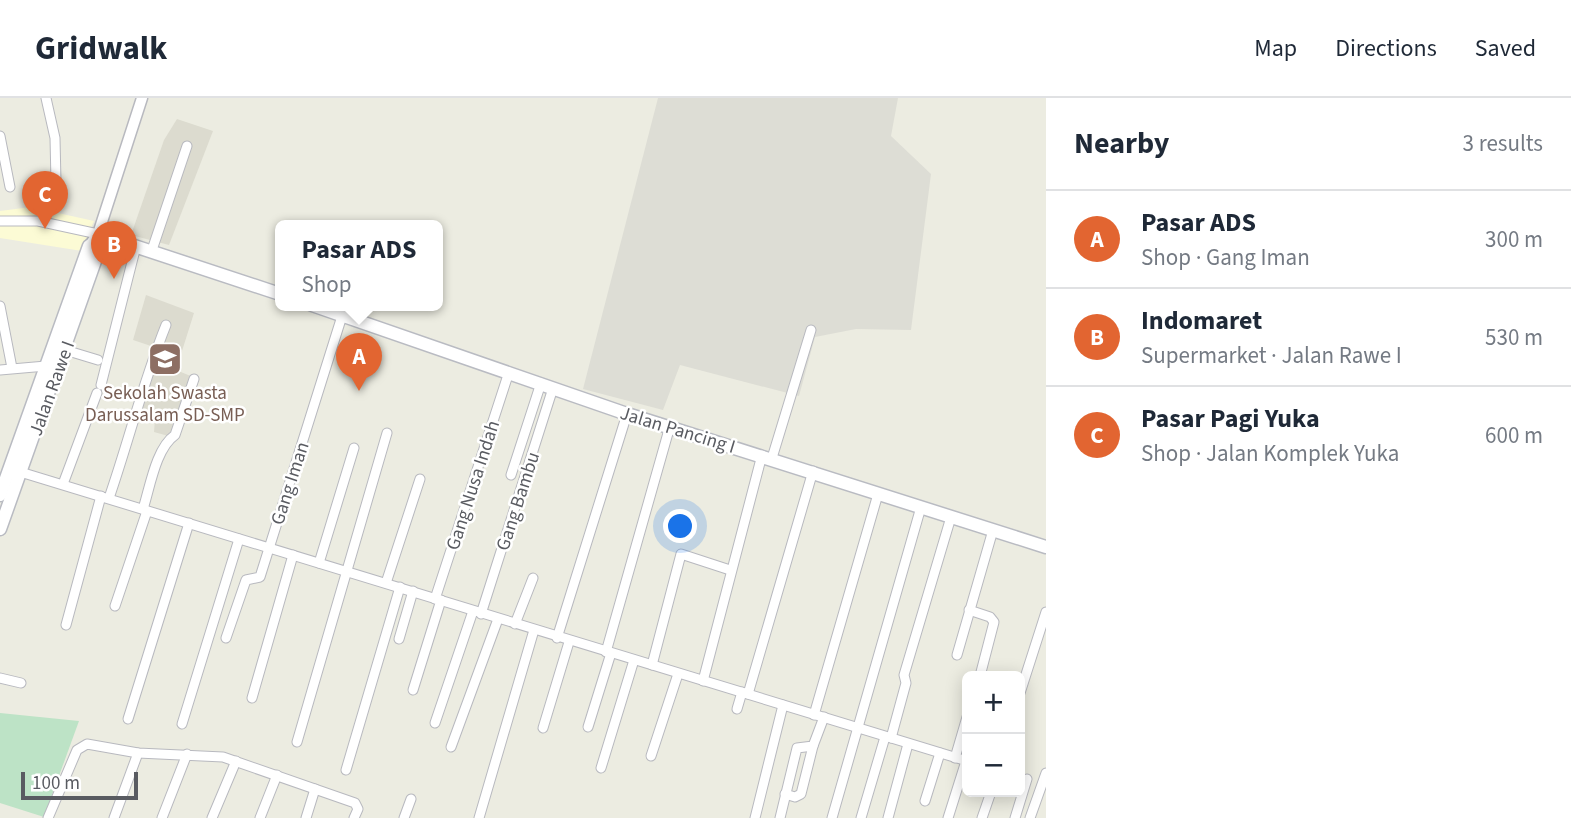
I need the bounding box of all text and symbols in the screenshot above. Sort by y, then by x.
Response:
text: Gridwalk [35,25,167,72]
text: Map [1254,31,1297,66]
text: Directions [1335,31,1437,66]
text: Saved [1475,31,1536,66]
text: Nearby [1074,122,1169,165]
text: 3 results [1463,127,1543,160]
pin: C [22,171,68,229]
text: Pasar ADS [1141,204,1256,241]
popup [275,220,443,311]
pin: B [91,221,137,279]
text: A [1090,223,1104,256]
text: 300 m [1485,223,1543,256]
text: Pasar ADS [302,231,416,268]
text: Shop · Gang Iman [1141,241,1310,274]
text: Shop [302,268,352,301]
text: Indomaret [1141,302,1262,339]
text: B [1090,321,1104,354]
text: 530 m [1485,321,1543,354]
pin: A [336,333,382,391]
street label: Jalan Rawe I [23,337,82,440]
text: Supermarket · Jalan Rawe I [1141,339,1402,372]
school or university icon: Sekolah Swasta Darussalam SD-SMP [146,340,184,378]
place label: Sekolah Swasta Darussalam SD-SMP [85,380,245,429]
street label: Jalan Pancing I [617,400,739,461]
text: Pasar Pagi Yuka [1141,400,1320,437]
street label: Gang Nusa Indah [440,417,507,554]
text: C [1090,419,1104,452]
text: 600 m [1485,419,1543,452]
text: Shop · Jalan Komplek Yuka [1141,437,1399,470]
street label: Gang Iman [264,438,317,528]
street label: Gang Bambu [490,449,547,554]
your location [663,509,697,543]
map controls [962,671,1025,797]
button: + [962,671,1025,734]
button: − [962,734,1025,797]
scale bar [21,769,138,801]
text: 100 m [32,770,80,797]

